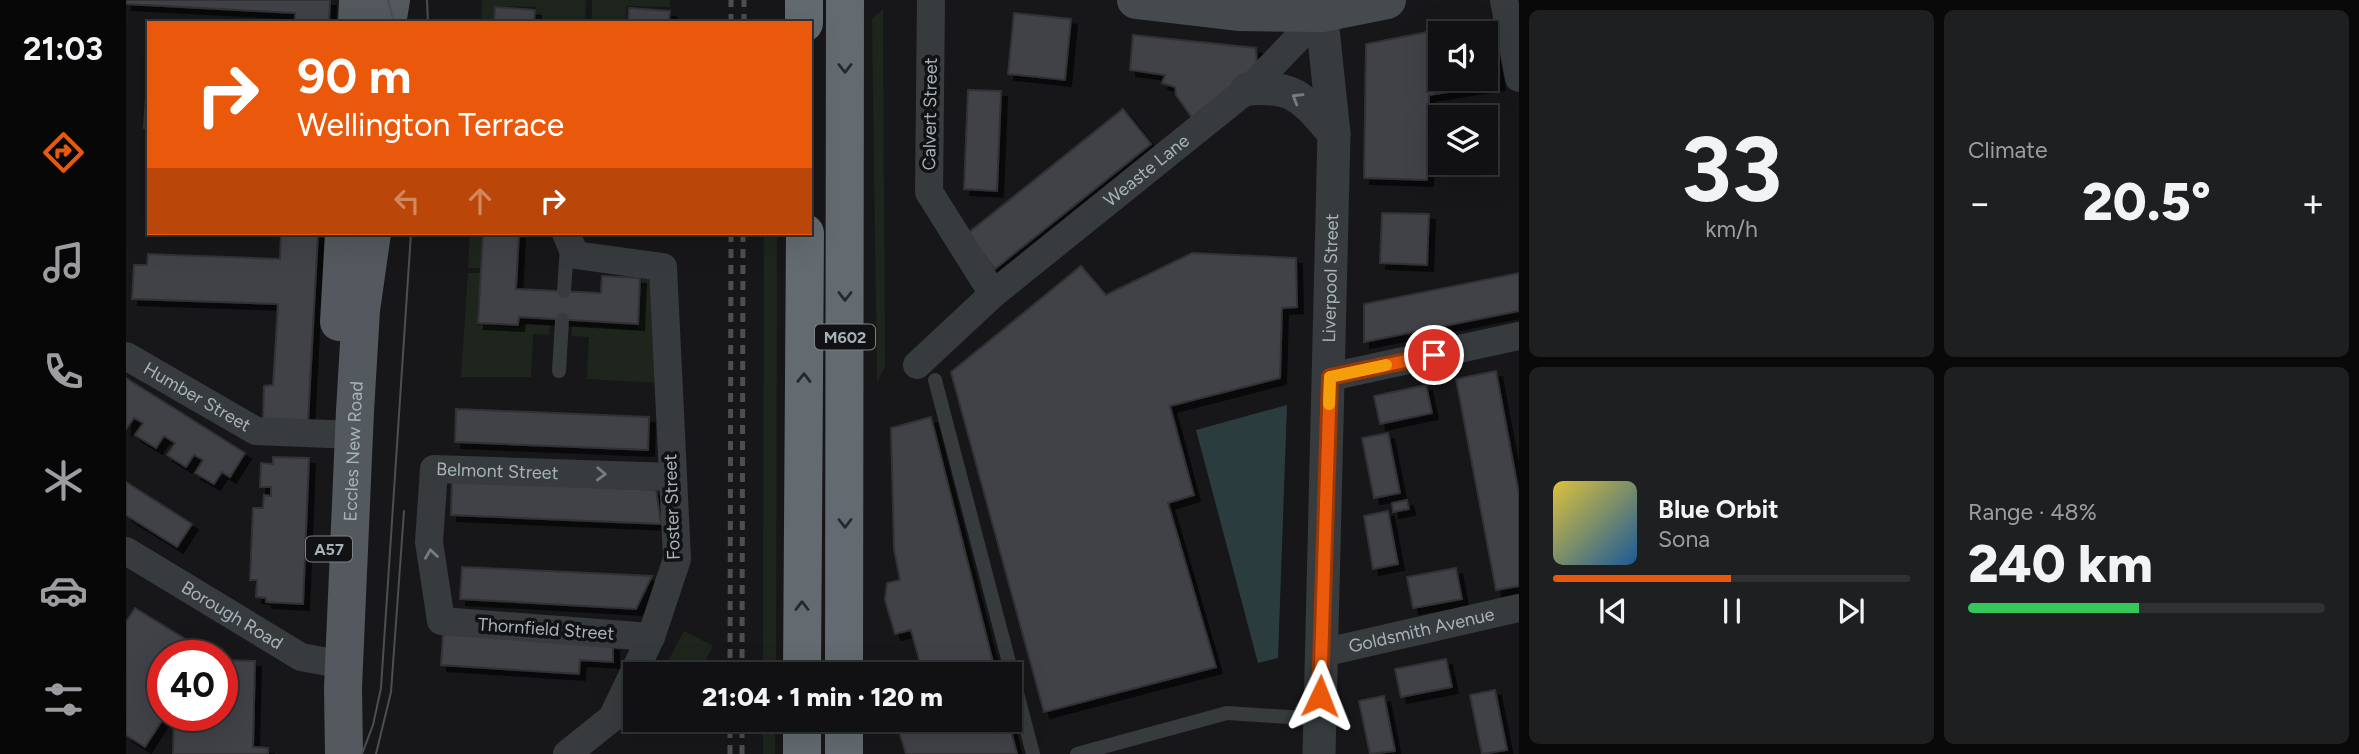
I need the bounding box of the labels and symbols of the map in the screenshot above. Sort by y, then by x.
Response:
street label: Calvert Street [918,57,942,171]
one-way arrow [837,63,853,74]
one-way arrow [1291,93,1304,106]
street label: Weaste Lane [1099,129,1194,212]
street label: Liverpool Street [1318,213,1343,343]
one-way arrow [837,291,853,301]
road number: M602 [815,324,875,350]
pin [1404,325,1464,385]
street label: Humber Street [139,357,255,437]
one-way arrow [796,372,812,383]
street label: Eccles New Road [339,380,368,522]
street label: Foster Street [659,453,685,560]
street label: Belmont Street [436,458,559,484]
one-way arrow [596,467,607,482]
one-way arrow [837,518,853,529]
road number: A57 [306,536,352,562]
one-way arrow [423,548,438,560]
street label: Borough Road [177,576,287,654]
one-way arrow [794,600,810,610]
street label: Goldsmith Avenue [1346,603,1497,658]
street label: Thornfield Street [477,613,615,645]
speed limit sign: 40 [147,640,238,731]
position arrow [1283,659,1357,733]

